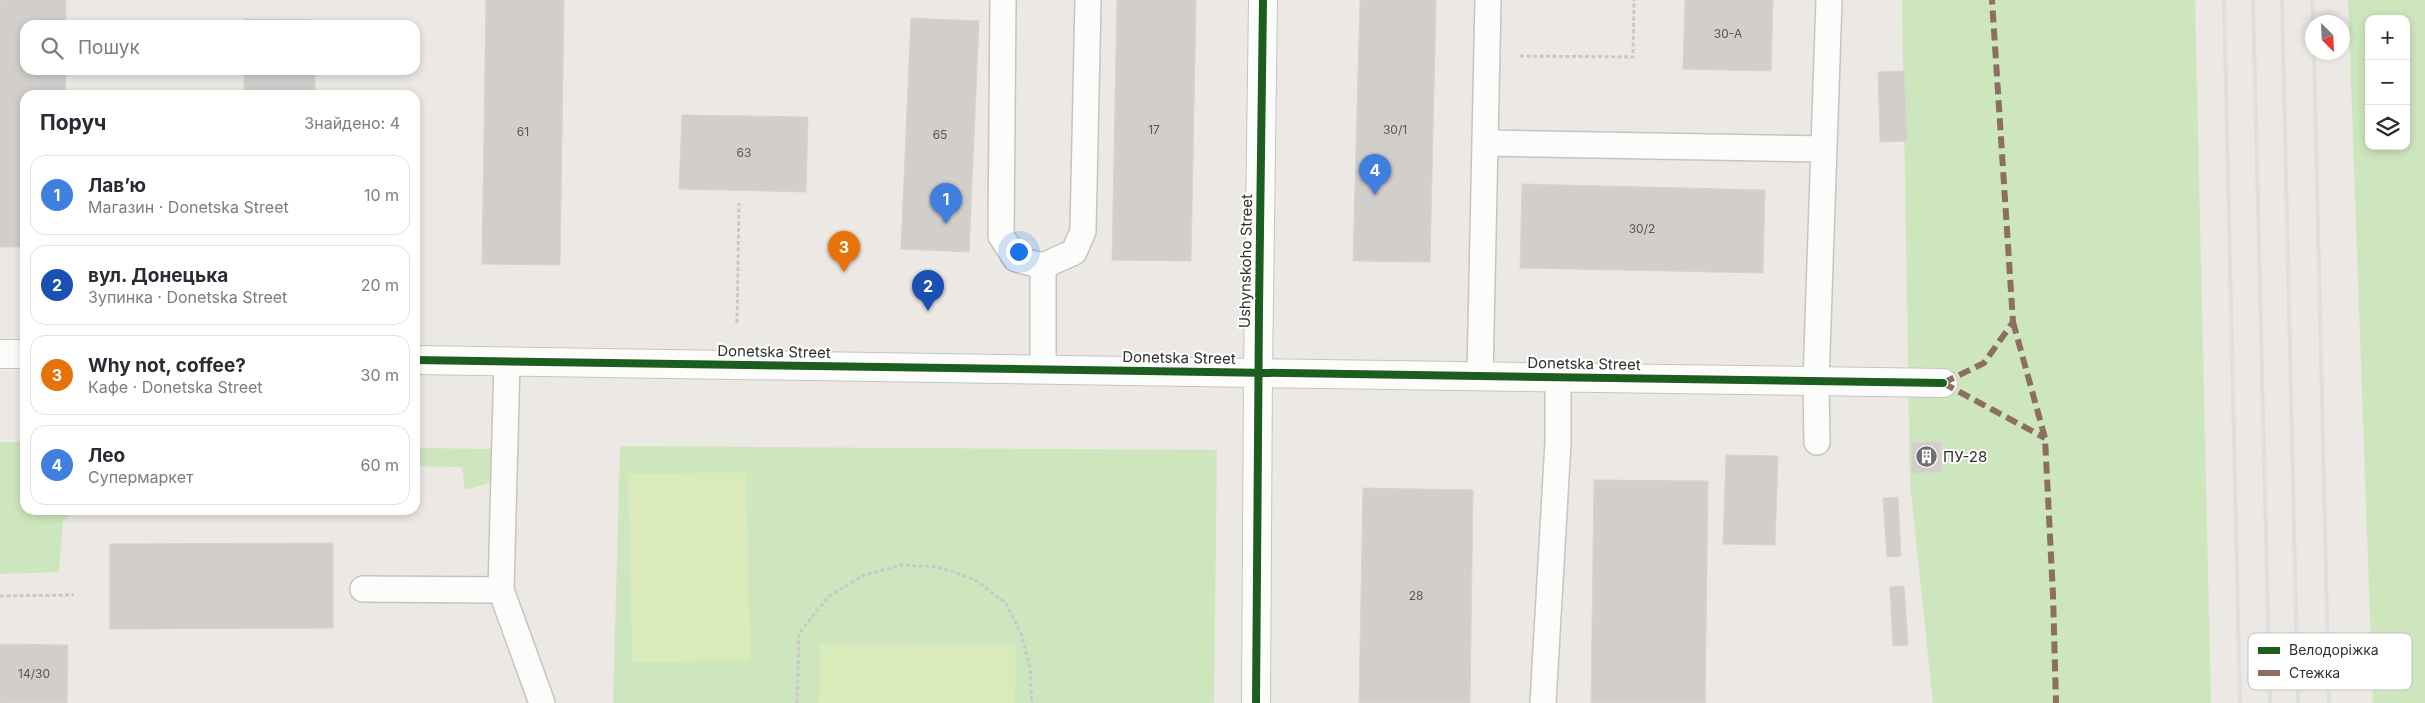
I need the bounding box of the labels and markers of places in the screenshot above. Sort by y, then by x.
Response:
pin: 4 [1359,154,1391,195]
pin: 1 [930,183,962,224]
pin: 3 [828,231,860,272]
pin: 2 [912,270,944,311]
building icon: ПУ-28 [1915,445,1939,469]
place label: ПУ-28 [1943,447,1987,466]

